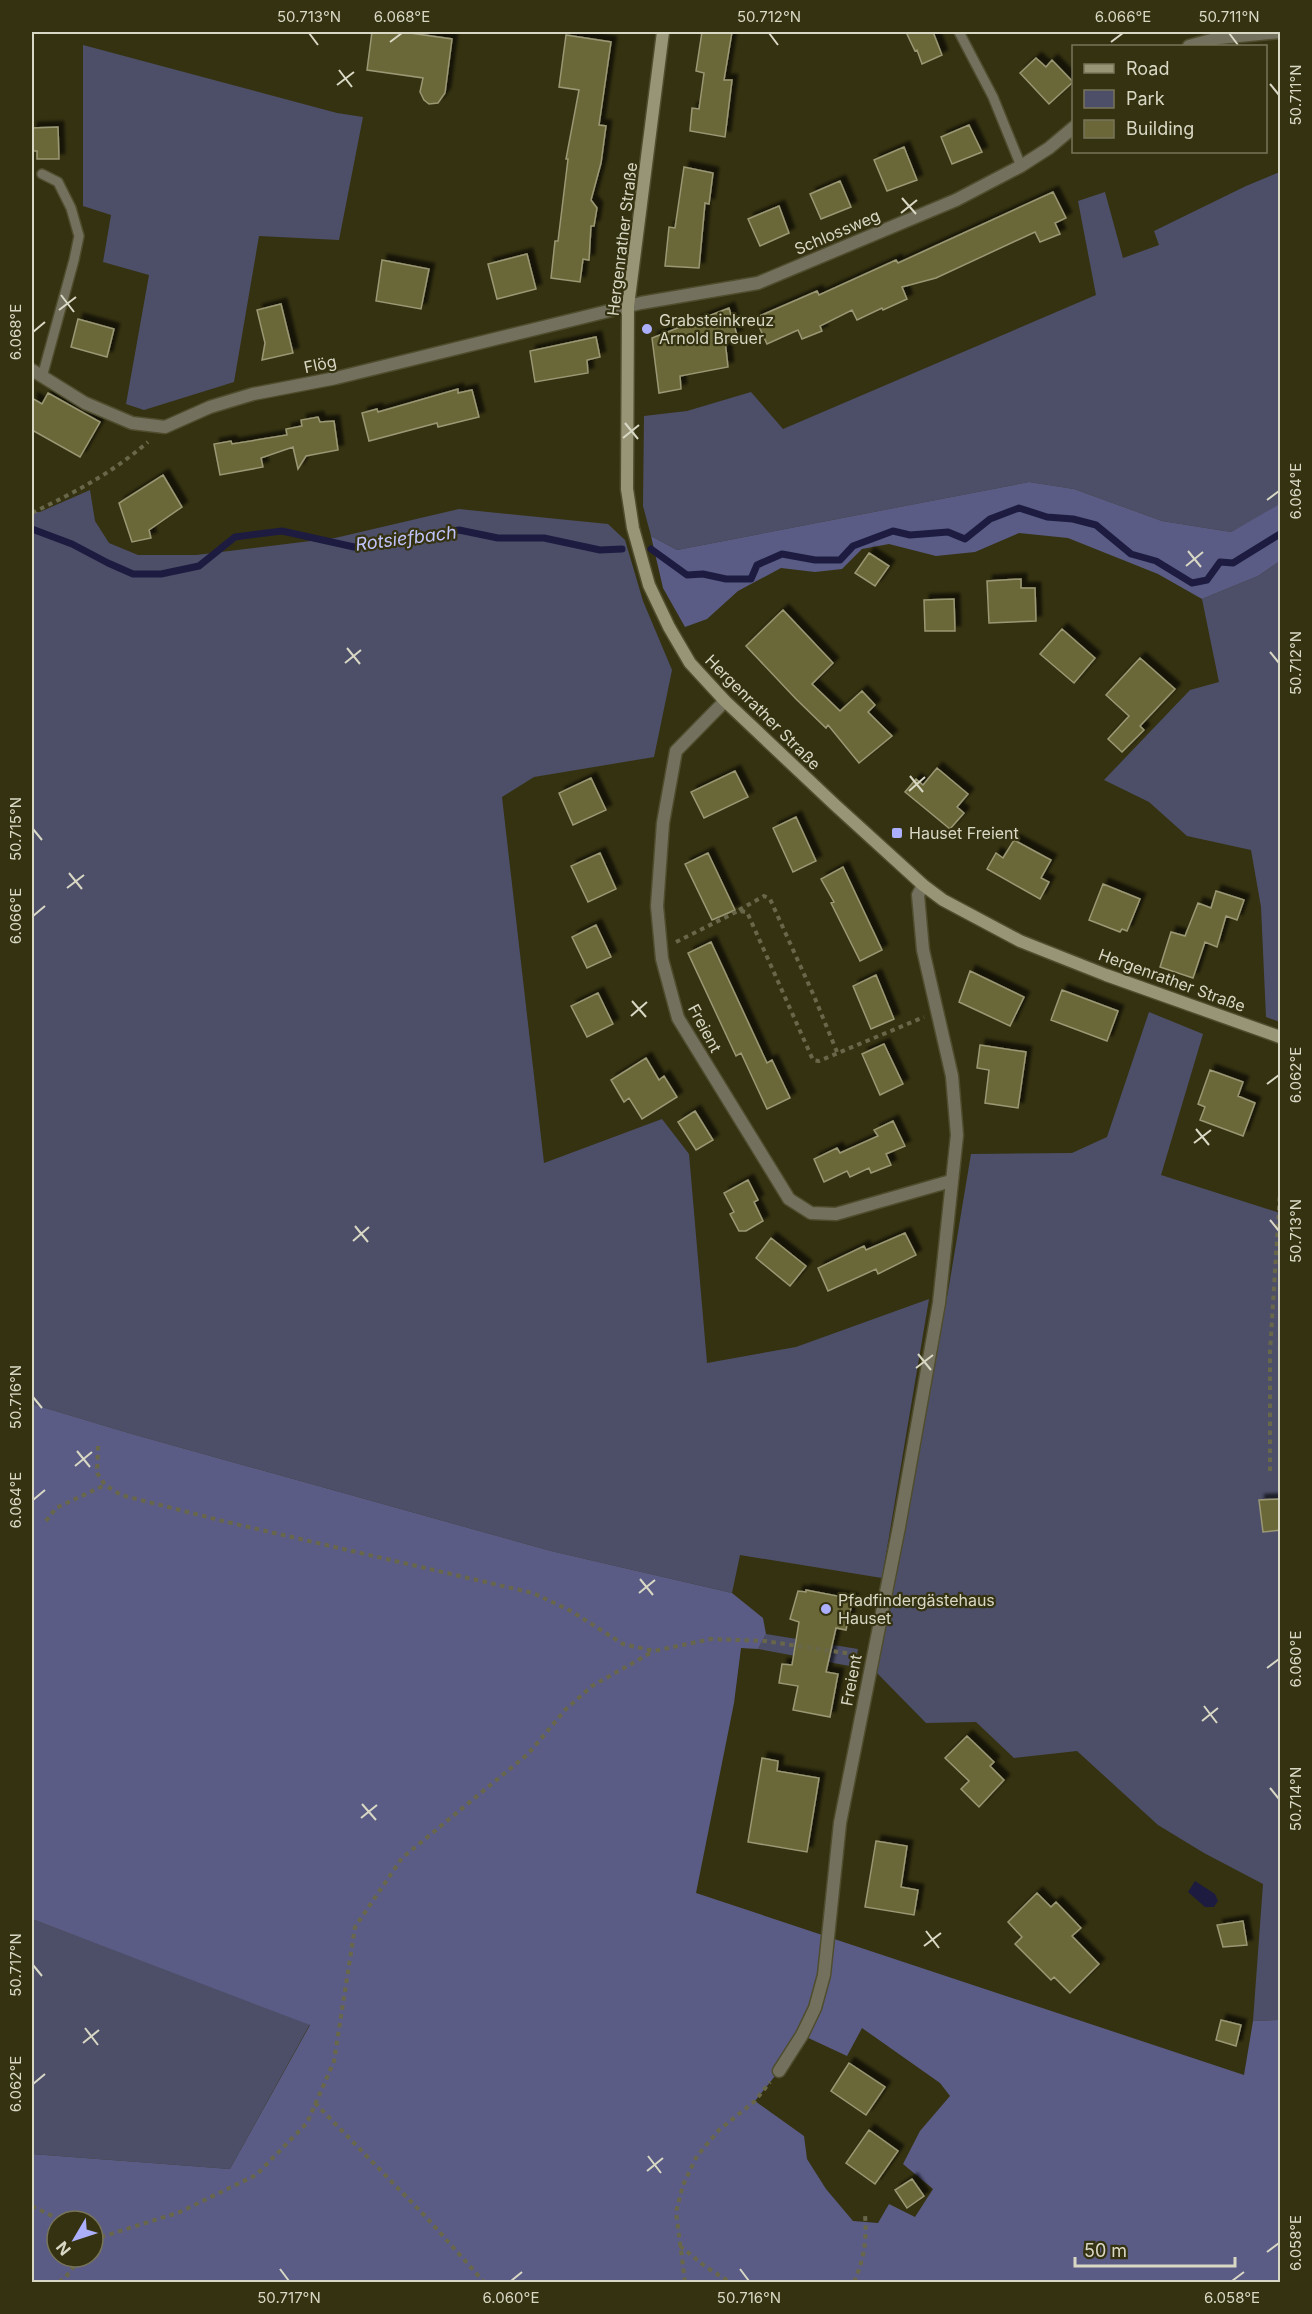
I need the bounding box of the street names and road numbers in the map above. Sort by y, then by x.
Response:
street label: Hergenrather Straße [603,161,641,317]
street label: Schlossweg [791,205,883,259]
street label: Flög [302,351,338,377]
street label: Hergenrather Straße [701,650,825,774]
street label: Hergenrather Straße [1096,944,1248,1016]
street label: Freient [684,1000,726,1056]
street label: Freient [836,1653,866,1707]

